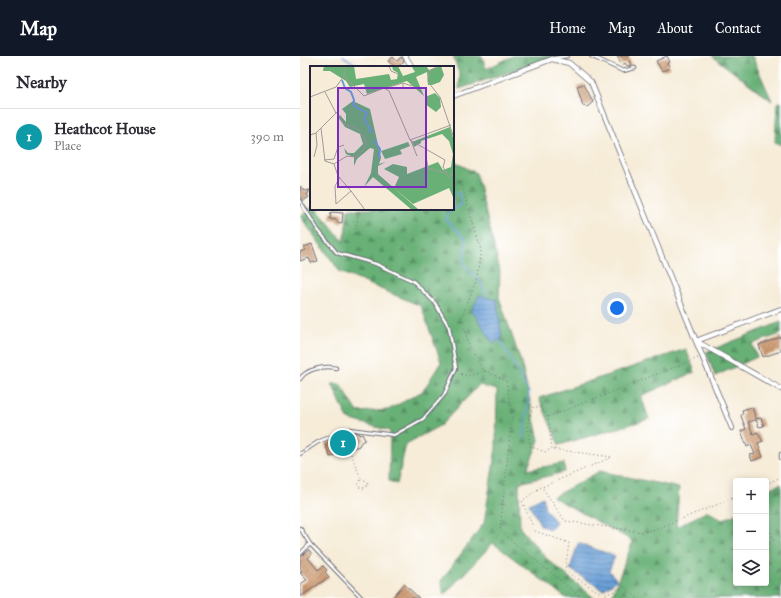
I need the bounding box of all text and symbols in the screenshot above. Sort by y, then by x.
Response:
text: Map [20,17,57,40]
text: Home [549,20,586,37]
text: Map [608,20,635,37]
text: About [657,20,693,37]
text: Contact [715,20,761,37]
inset map [310,66,454,210]
text: Nearby [16,72,67,93]
text: Heathcot House [54,120,156,138]
text: 1 [26,129,32,145]
text: 390 m [251,129,284,145]
text: Place [54,138,81,154]
your location [607,298,627,318]
pin: 1 [330,428,356,458]
map controls [733,478,769,586]
button: + [733,478,769,514]
button: − [733,514,769,550]
button: layers [733,550,769,586]

